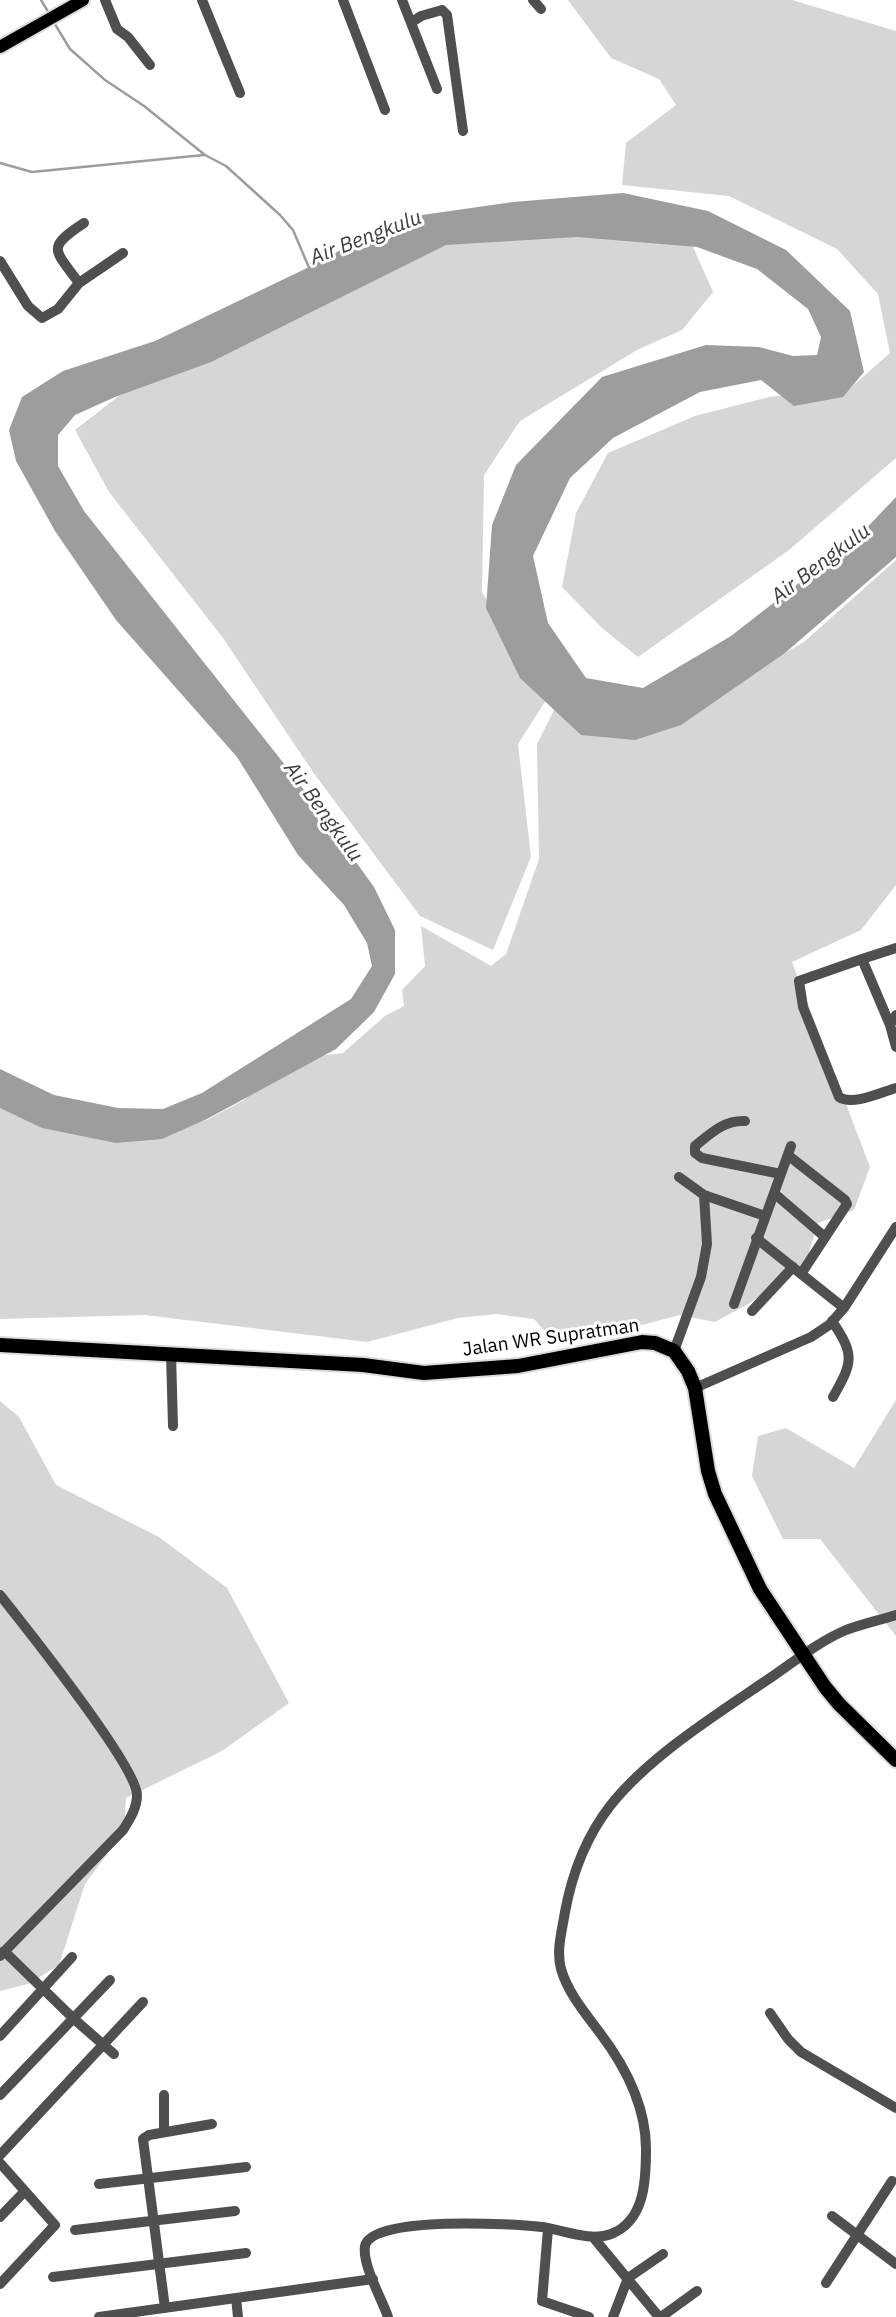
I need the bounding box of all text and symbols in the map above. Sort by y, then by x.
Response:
water label: Air Bengkulu [307,205,425,271]
water label: Air Bengkulu [766,519,876,609]
water label: Air Bengkulu [278,757,368,867]
street label: Jalan WR Supratman [461,1314,641,1362]

